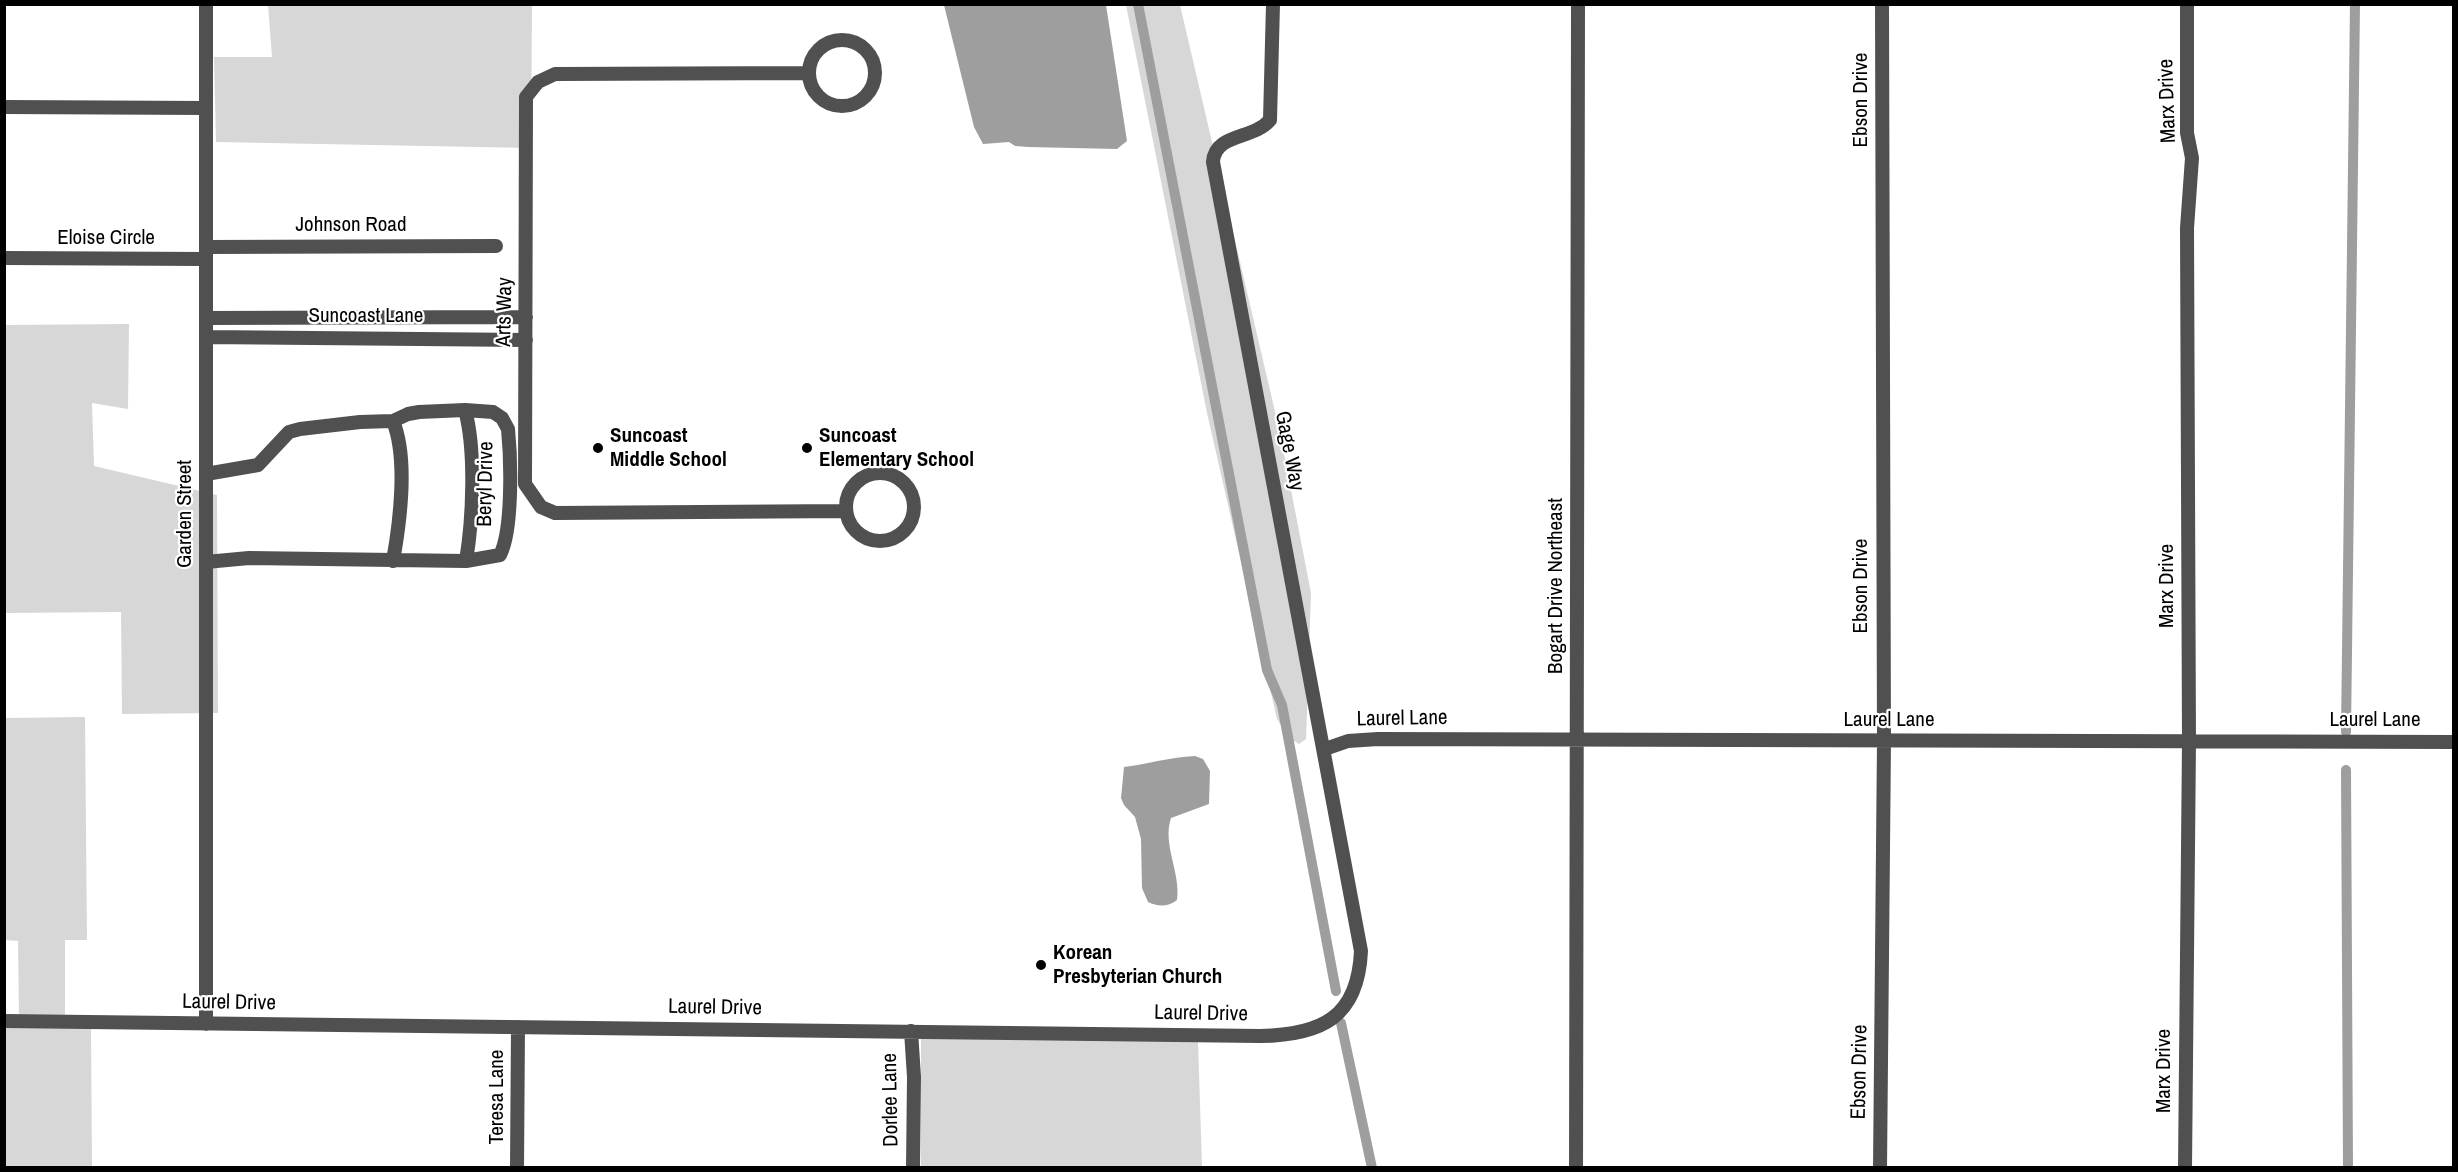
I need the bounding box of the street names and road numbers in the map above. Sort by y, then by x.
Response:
street label: Ebson Drive [1848,53,1874,147]
street label: Marx Drive [2154,58,2182,144]
street label: Johnson Road [295,212,407,238]
street label: Eloise Circle [57,225,155,251]
street label: Arts Way [492,277,518,347]
street label: Suncoast Lane [309,303,423,329]
street label: Gage Way [1269,409,1309,493]
street label: Beryl Drive [473,441,499,527]
street label: Garden Street [172,460,198,568]
street label: Bogart Drive Northeast [1543,498,1569,674]
street label: Ebson Drive [1848,539,1874,633]
street label: Marx Drive [2154,544,2180,628]
street label: Laurel Lane [1356,706,1448,732]
street label: Laurel Lane [1844,707,1934,733]
street label: Laurel Lane [2330,707,2420,733]
street label: Laurel Drive [182,990,276,1016]
street label: Laurel Drive [668,995,762,1021]
street label: Laurel Drive [1154,1001,1248,1027]
street label: Ebson Drive [1847,1024,1873,1120]
street label: Marx Drive [2151,1029,2177,1113]
street label: Teresa Lane [484,1050,510,1144]
street label: Dorlee Lane [878,1053,904,1147]

